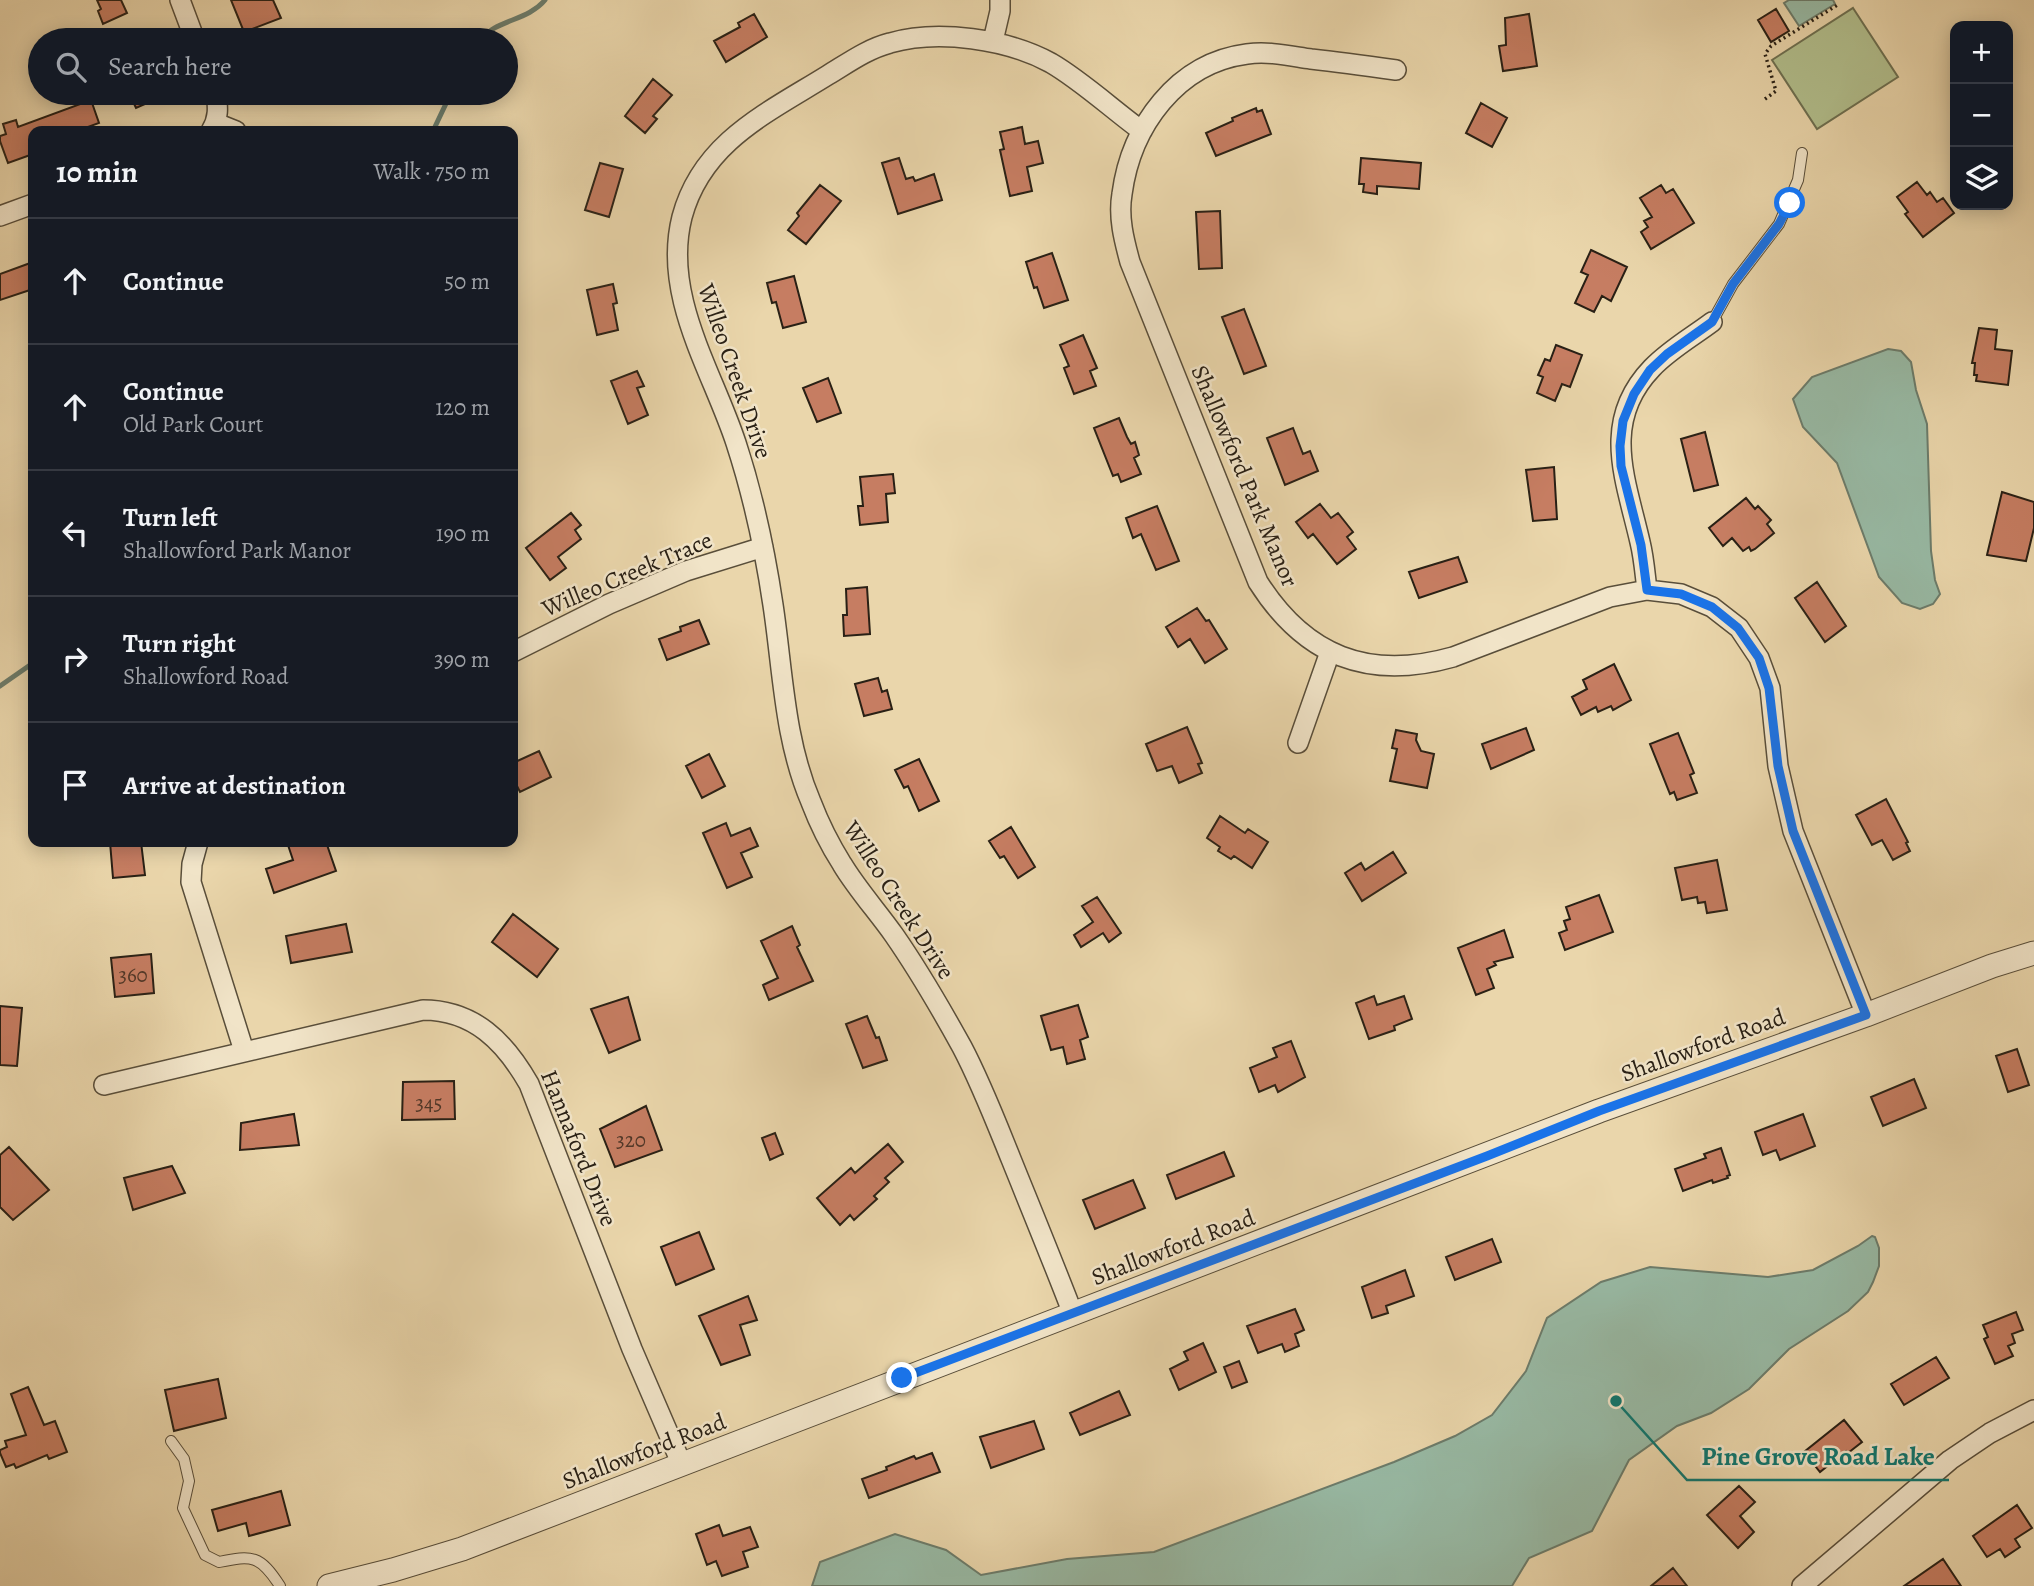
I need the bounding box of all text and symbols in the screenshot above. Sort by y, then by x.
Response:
map controls [1950,21,2013,210]
button: + [1950,21,2013,84]
search box [28,28,518,105]
icon: search [52,48,90,86]
text: Search here [108,49,232,84]
button: − [1950,84,2013,147]
button: layers [1950,147,2013,210]
text: 10 min [56,152,138,192]
text: Walk · 750 m [373,156,490,187]
route start [1774,187,1805,218]
icon: ahead [56,262,94,300]
text: Continue [123,264,224,299]
text: 50 m [444,266,490,297]
street label: Willeo Creek Drive [690,278,780,463]
street label: Shallowford Park Manor [1184,360,1306,592]
text: Continue [123,374,224,409]
icon: ahead [56,388,94,426]
text: 120 m [435,392,490,423]
text: Old Park Court [123,409,263,440]
text: Turn left [123,500,218,535]
icon: left [56,514,94,552]
text: 190 m [436,518,490,549]
street label: Willeo Creek Trace [536,524,717,625]
text: Shallowford Park Manor [123,535,351,566]
text: Turn right [123,626,236,661]
icon: right [56,640,94,678]
text: 390 m [434,644,490,675]
text: Shallowford Road [123,661,289,692]
icon: arrive [56,766,94,804]
text: Arrive at destination [123,768,346,803]
street label: Willeo Creek Drive [835,814,962,985]
house number: 360 [118,961,148,989]
street label: Shallowford Road [1616,1000,1790,1090]
street label: Hannaford Drive [533,1065,625,1231]
house number: 345 [415,1089,443,1117]
house number: 320 [616,1126,646,1154]
street label: Shallowford Road [1087,1201,1259,1293]
route end [886,1362,917,1393]
street label: Shallowford Road [558,1405,730,1497]
callout: Pine Grove Road Lake [1687,1433,1949,1480]
text: Pine Grove Road Lake [1701,1439,1935,1474]

